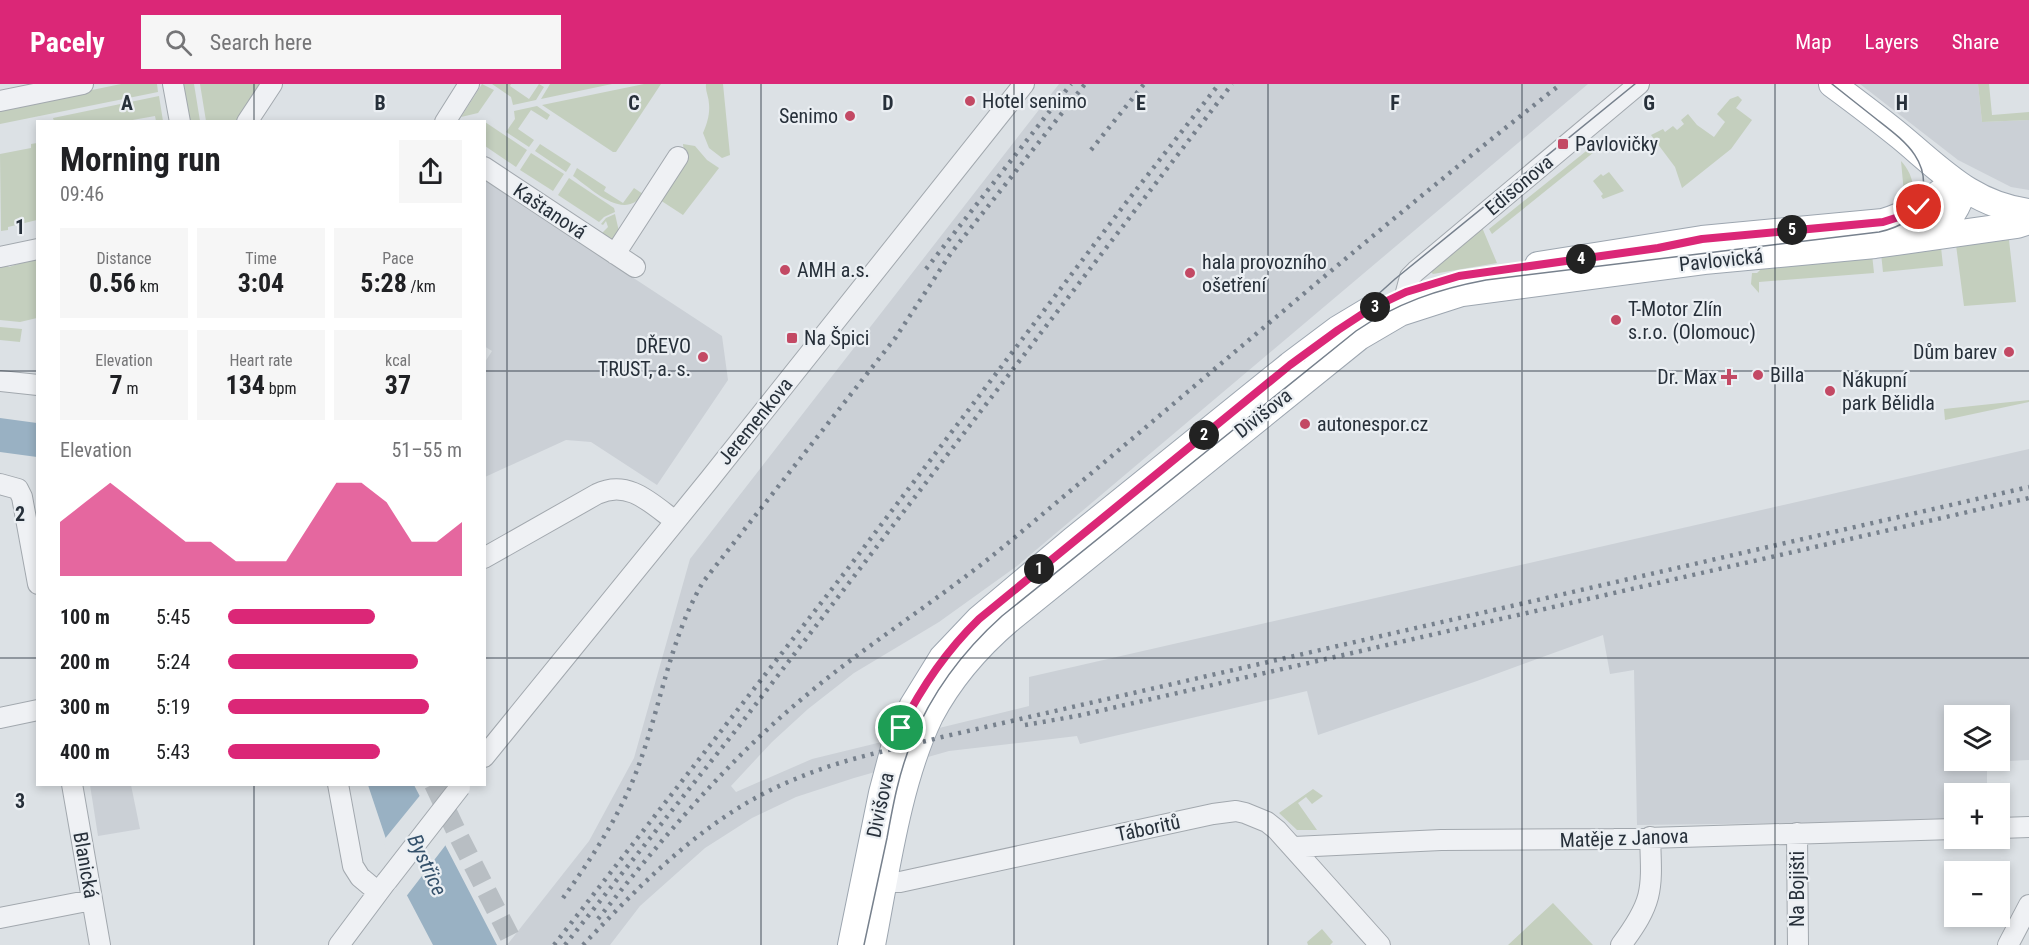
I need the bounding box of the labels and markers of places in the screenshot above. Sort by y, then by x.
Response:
place label: Hotel senimo [982,89,1087,113]
marker: Hotel senimo [963,94,977,108]
place label: Senimo [779,104,838,128]
marker: Senimo [843,109,857,123]
place label: Pavlovičky [1575,132,1658,156]
marker: Pavlovičky [1556,137,1570,151]
pin [1893,181,1944,232]
pin: 5 [1777,215,1807,245]
pin: 4 [1566,244,1596,274]
place label: hala provozního ošetření [1202,250,1327,297]
place label: AMH a.s. [797,258,870,282]
marker: AMH a.s. [778,263,792,277]
marker: hala provozního ošetření [1183,266,1197,280]
pin: 3 [1360,292,1390,322]
place label: T-Motor Zlín s.r.o. (Olomouc) [1628,297,1756,344]
marker: T-Motor Zlín s.r.o. (Olomouc) [1609,313,1623,327]
place label: Na Špici [804,326,869,350]
marker: Na Špici [785,331,799,345]
place label: DŘEVO TRUST, a. s. [598,334,691,381]
place label: Dům barev [1913,340,1997,364]
marker: Dům barev [2002,345,2016,359]
marker: DŘEVO TRUST, a. s. [696,350,710,364]
place label: Billa [1770,363,1804,387]
place label: Dr. Max [1657,365,1717,389]
marker: Billa [1751,368,1765,382]
place label: Nákupní park Bělidla [1842,368,1935,415]
marker: Dr. Max [1722,370,1736,384]
marker: Nákupní park Bělidla [1823,384,1837,398]
place label: autonespor.cz [1317,412,1428,436]
marker: autonespor.cz [1298,417,1312,431]
pin: 2 [1189,420,1219,450]
pin: 1 [1024,554,1054,584]
pin [875,702,926,753]

